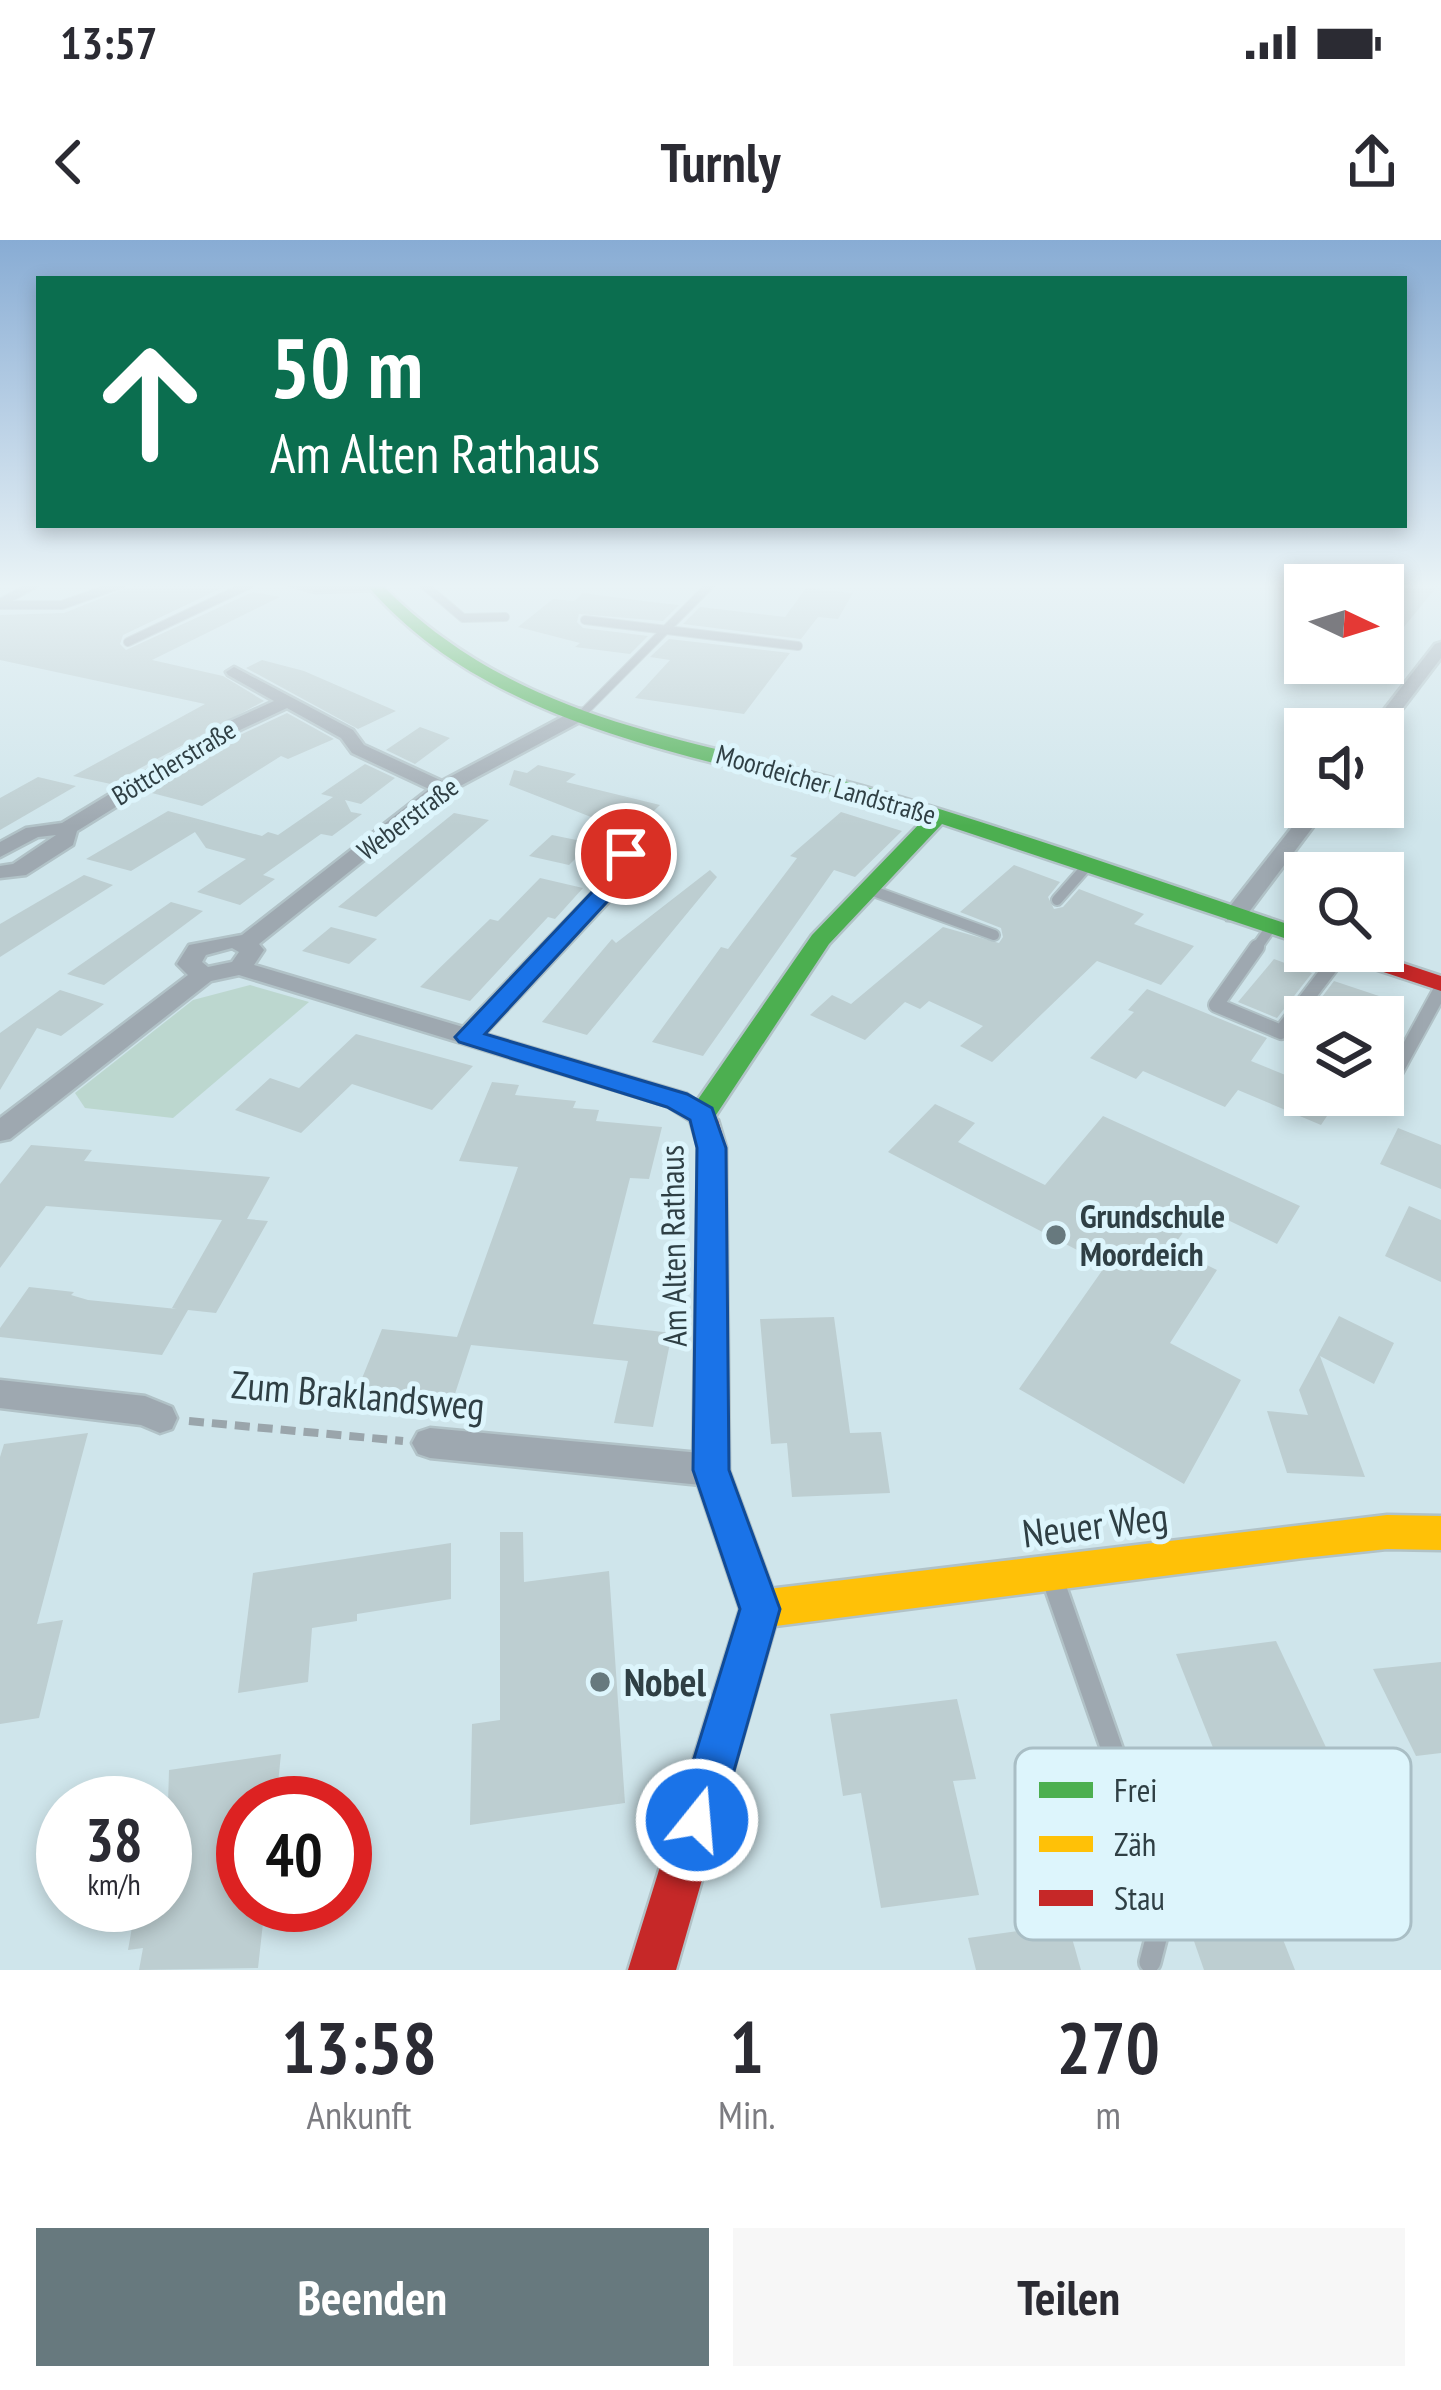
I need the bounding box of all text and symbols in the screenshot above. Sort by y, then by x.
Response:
text: 13:57 [60,13,157,71]
text: Turnly [661,127,780,197]
icon: back [36,129,102,195]
icon: share [1339,129,1405,195]
text: 50 m [270,312,423,421]
icon: ahead [72,324,228,480]
text: Am Alten Rathaus [270,418,600,488]
north arrow [1284,564,1404,684]
map controls [1284,564,1404,1116]
button: sound [1284,708,1404,828]
street label: Böttcherstraße [106,712,241,812]
street label: Moordeicher Landstraße [713,736,940,832]
street label: Weberstraße [350,769,465,867]
pin [575,803,677,905]
icon: arrive [593,821,659,887]
button: search [1284,852,1404,972]
button: layers [1284,996,1404,1116]
street label: Am Alten Rathaus [649,1145,696,1347]
place label: Grundschule Moordeich [1080,1194,1225,1275]
marker: Grundschule Moordeich [1043,1222,1069,1248]
street label: Zum Braklandsweg [229,1358,487,1431]
street label: Neuer Weg [1019,1490,1170,1559]
place label: Nobel [624,1656,706,1707]
marker: Nobel [587,1669,613,1695]
legend [1015,1748,1411,1940]
position arrow [634,1757,760,1883]
text: Frei [1114,1768,1157,1811]
speed limit sign: 40 [216,1776,372,1932]
text: 38 [85,1800,143,1878]
text: Zäh [1114,1822,1156,1865]
text: km/h [87,1864,141,1903]
text: Stau [1114,1876,1165,1919]
text: 13:58 [281,2000,437,2093]
text: 1 [730,2000,764,2093]
text: 270 [1057,2000,1160,2093]
text: Ankunft [307,2089,412,2140]
text: Min. [718,2089,775,2140]
text: m [1096,2089,1121,2140]
button: Beenden [36,2228,709,2366]
button: Teilen [733,2228,1405,2366]

